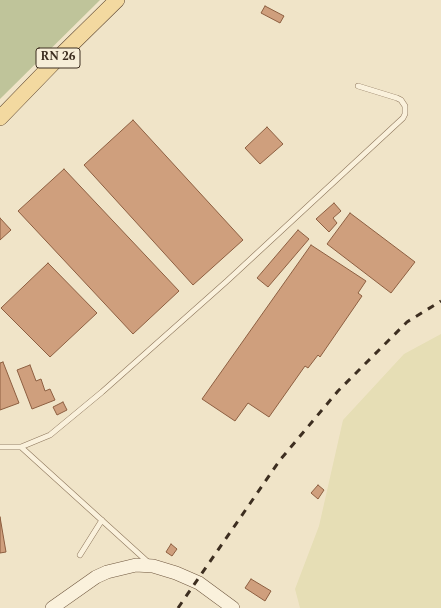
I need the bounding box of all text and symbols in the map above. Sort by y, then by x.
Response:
road number: RN 26 [36,48,80,68]

